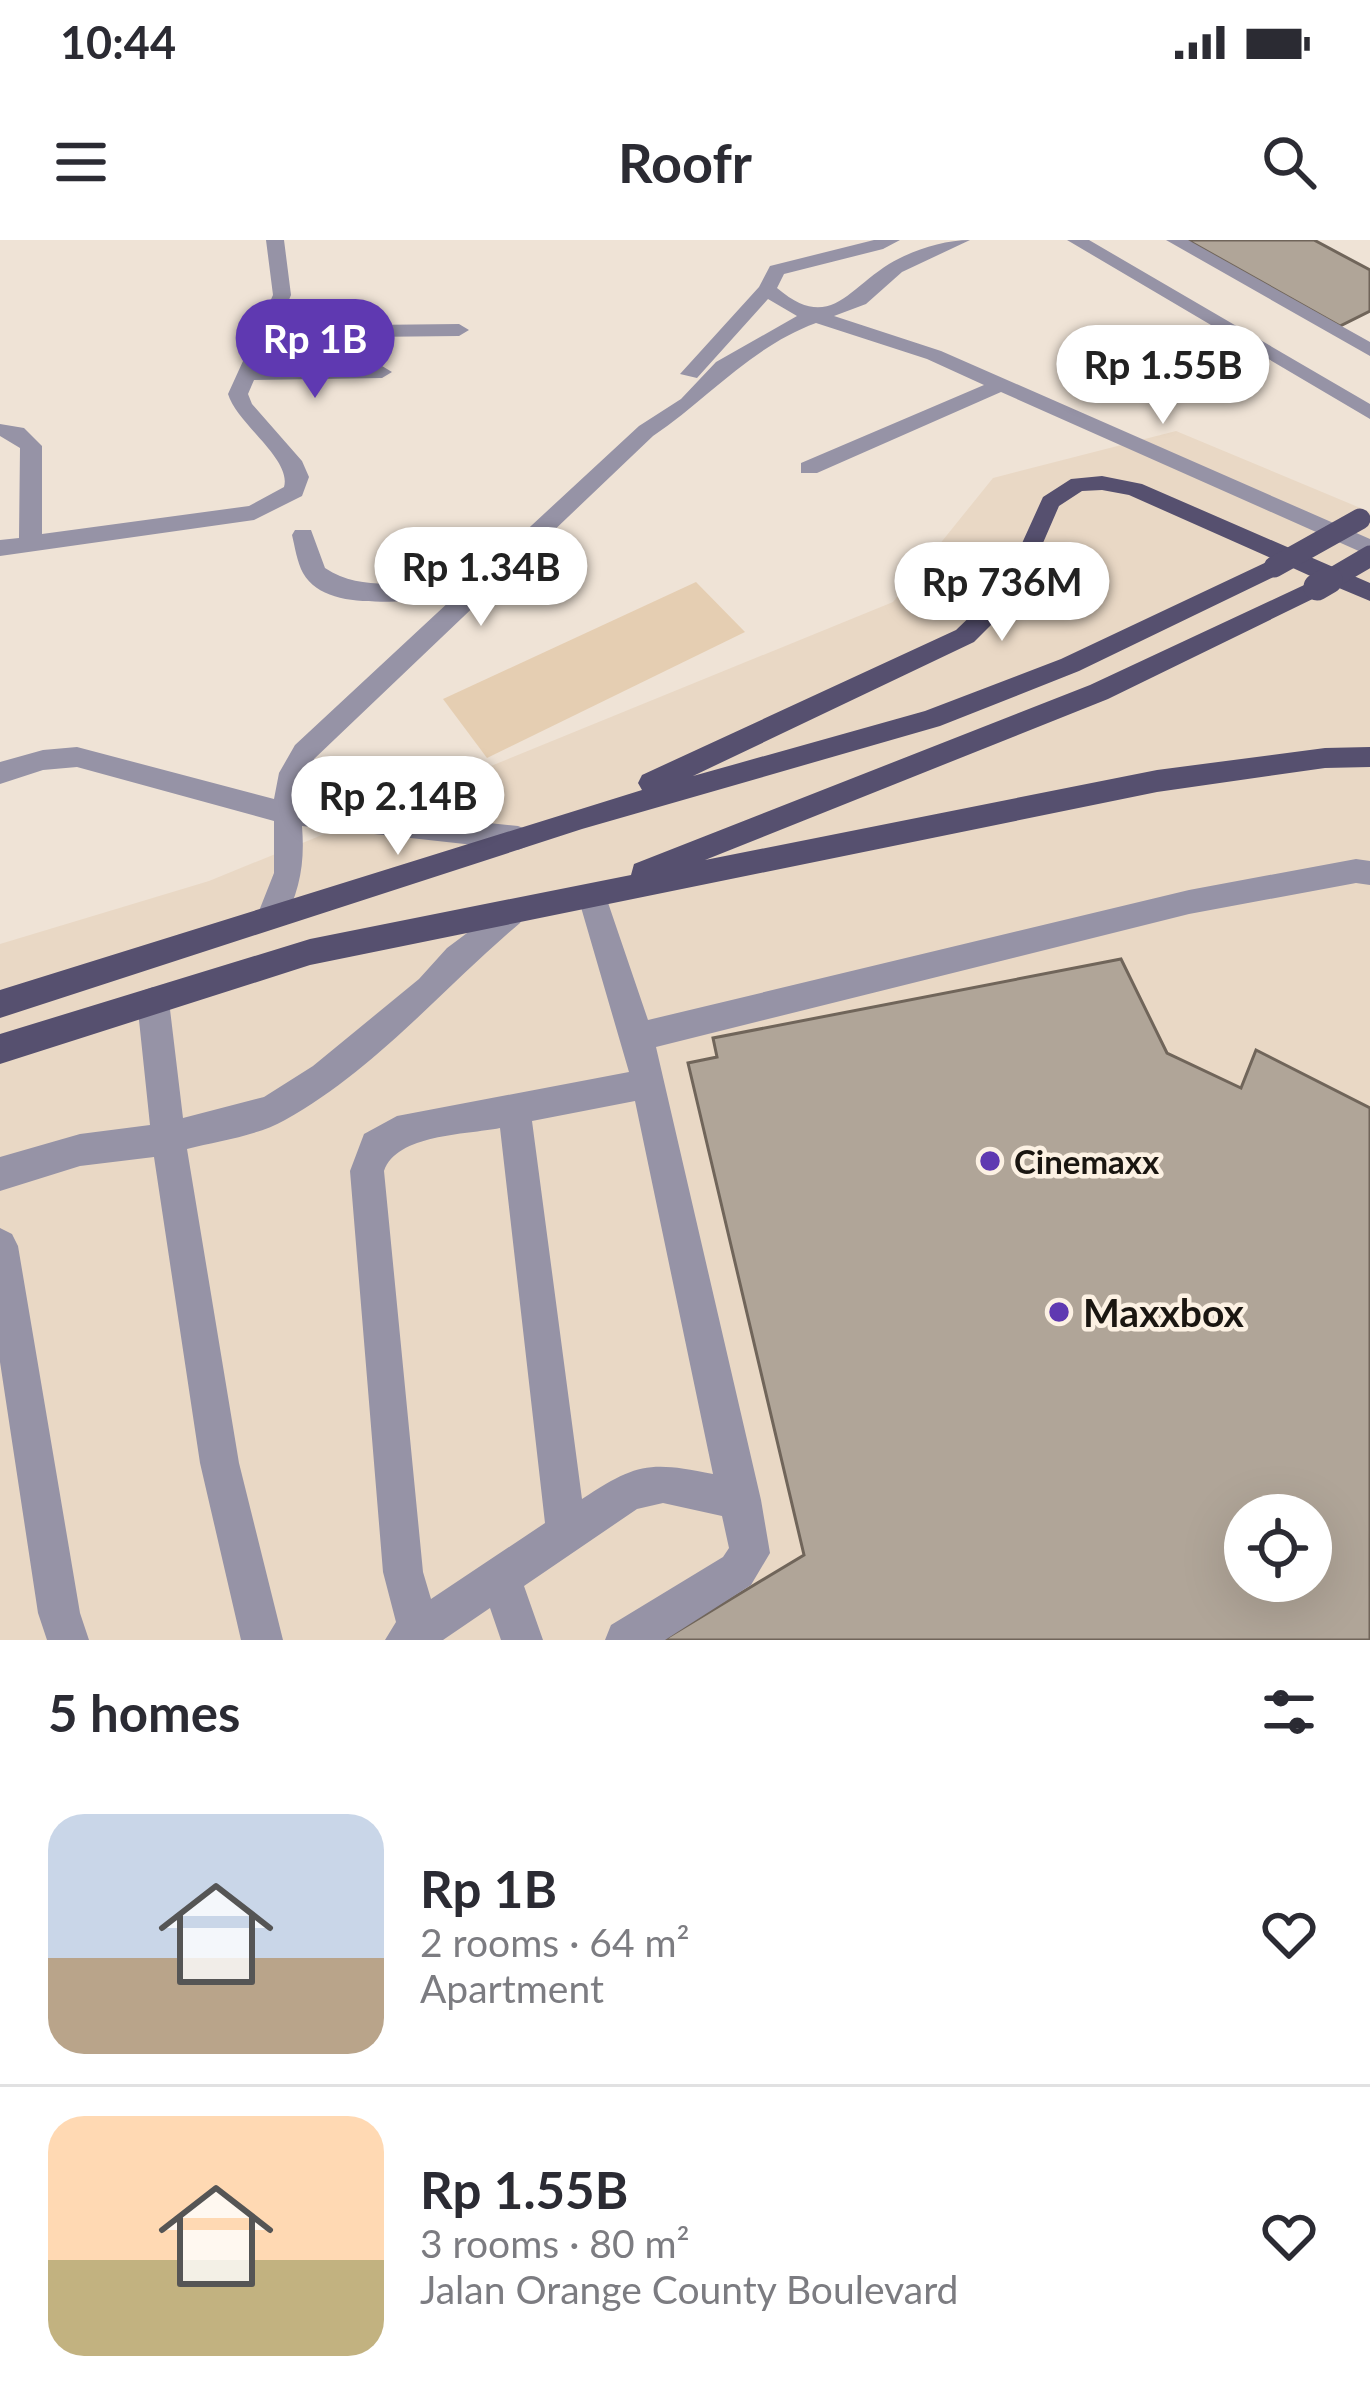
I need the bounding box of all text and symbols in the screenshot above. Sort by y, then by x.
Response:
text: 10:44 [60,15,176,69]
icon: menu [48,129,114,195]
icon: search [1256,129,1322,195]
text: Roofr [618,130,752,195]
pin: Rp 1B [231,299,399,401]
text: Rp 1B [263,315,367,361]
pin: Rp 1.55B [1039,325,1287,427]
text: Rp 1.55B [1083,341,1243,387]
pin: Rp 1.34B [357,527,605,629]
pin: Rp 736M [891,542,1113,644]
text: Rp 1.34B [401,543,561,589]
text: Rp 736M [921,558,1083,604]
pin: Rp 2.14B [274,756,522,858]
text: Rp 2.14B [318,772,478,818]
place label: Cinemaxx [1014,1141,1160,1181]
marker: Cinemaxx [977,1148,1003,1174]
place label: Maxxbox [1083,1289,1244,1335]
marker: Maxxbox [1046,1299,1072,1325]
map controls [1224,1494,1332,1602]
button: locate [1224,1494,1332,1602]
icon: filters [1256,1679,1322,1745]
text: 5 homes [48,1682,240,1743]
text: Rp 1B [420,1858,557,1919]
icon: home [144,1862,288,2006]
icon: heart [1256,1901,1322,1967]
text: 2 rooms · 64 m² [420,1919,690,1965]
text: Apartment [420,1965,604,2011]
text: Rp 1.55B [420,2159,628,2220]
icon: home [144,2164,288,2308]
icon: heart [1256,2203,1322,2269]
text: 3 rooms · 80 m² [420,2220,690,2266]
text: Jalan Orange County Boulevard [420,2266,958,2312]

